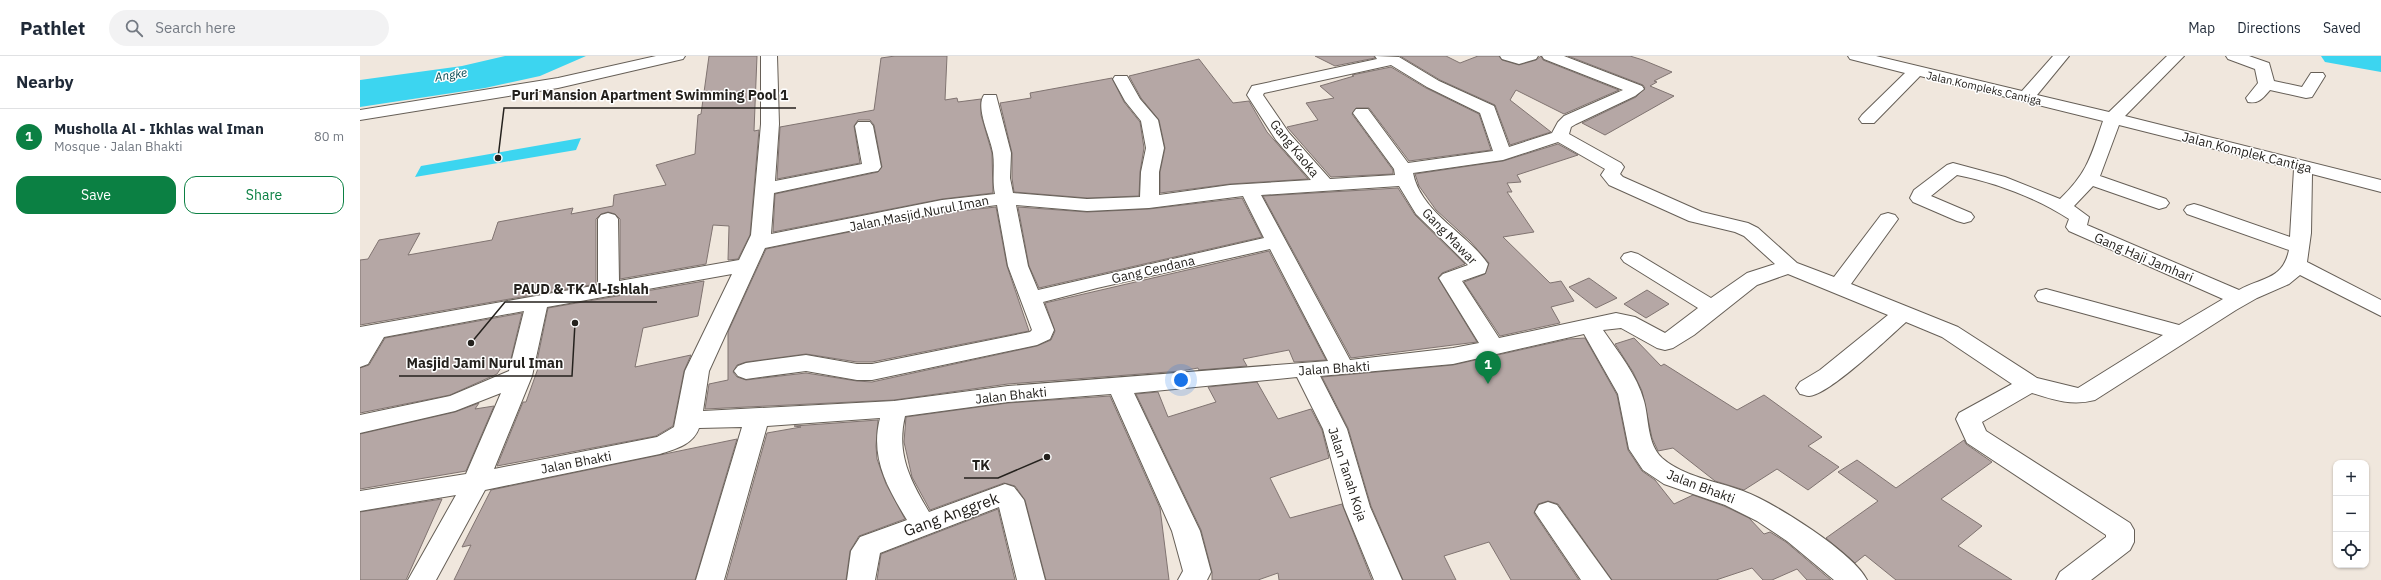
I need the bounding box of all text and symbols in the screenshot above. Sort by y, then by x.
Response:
search box [109,10,389,46]
text: Pathlet [20,16,85,40]
icon: search [123,17,145,39]
text: Search here [155,18,236,37]
text: Map [2188,19,2215,37]
text: Directions [2237,19,2301,37]
text: Saved [2323,19,2361,37]
water label: Angke [433,65,468,85]
street label: Jalan Kompleks Cantiga [1925,68,2043,108]
text: Nearby [16,71,74,93]
callout: Puri Mansion Apartment Swimming Pool 1 [504,82,796,108]
text: Puri Mansion Apartment Swimming Pool 1 [512,86,789,104]
street label: Gang Kaoka [1266,116,1323,181]
text: Musholla Al - Ikhlas wal Iman [54,119,264,138]
text: 1 [25,128,33,145]
text: 80 m [314,128,344,145]
street label: Jalan Komplek Cantiga [2180,128,2314,177]
text: Mosque · Jalan Bhakti [54,138,182,155]
button: Save [16,176,176,214]
button: Share [184,176,344,214]
street label: Jalan Masjid Nurul Iman [848,192,990,235]
street label: Gang Mawar [1418,204,1481,268]
street label: Gang Haji Jamhari [2092,229,2196,286]
street label: Gang Cendana [1110,252,1196,287]
callout: PAUD & TK Al-Ishlah [505,276,657,302]
text: PAUD & TK Al-Ishlah [513,280,649,298]
callout: Masjid Jami Nurul Iman [399,350,572,376]
pin: 1 [1475,351,1501,384]
text: Masjid Jami Nurul Iman [407,354,563,372]
street label: Jalan Bhakti [1298,358,1370,379]
your location [1171,370,1191,390]
street label: Jalan Bhakti [974,383,1048,408]
street label: Jalan Tanah Koja [1324,425,1371,524]
street label: Jalan Bhakti [539,447,613,478]
callout: TK [964,452,998,478]
text: TK [972,456,990,474]
map controls [2333,460,2369,568]
button: + [2333,460,2369,496]
street label: Jalan Bhakti [1664,466,1737,507]
street label: Gang Anggrek [900,487,1002,541]
button: − [2333,496,2369,532]
button: locate [2333,532,2369,568]

